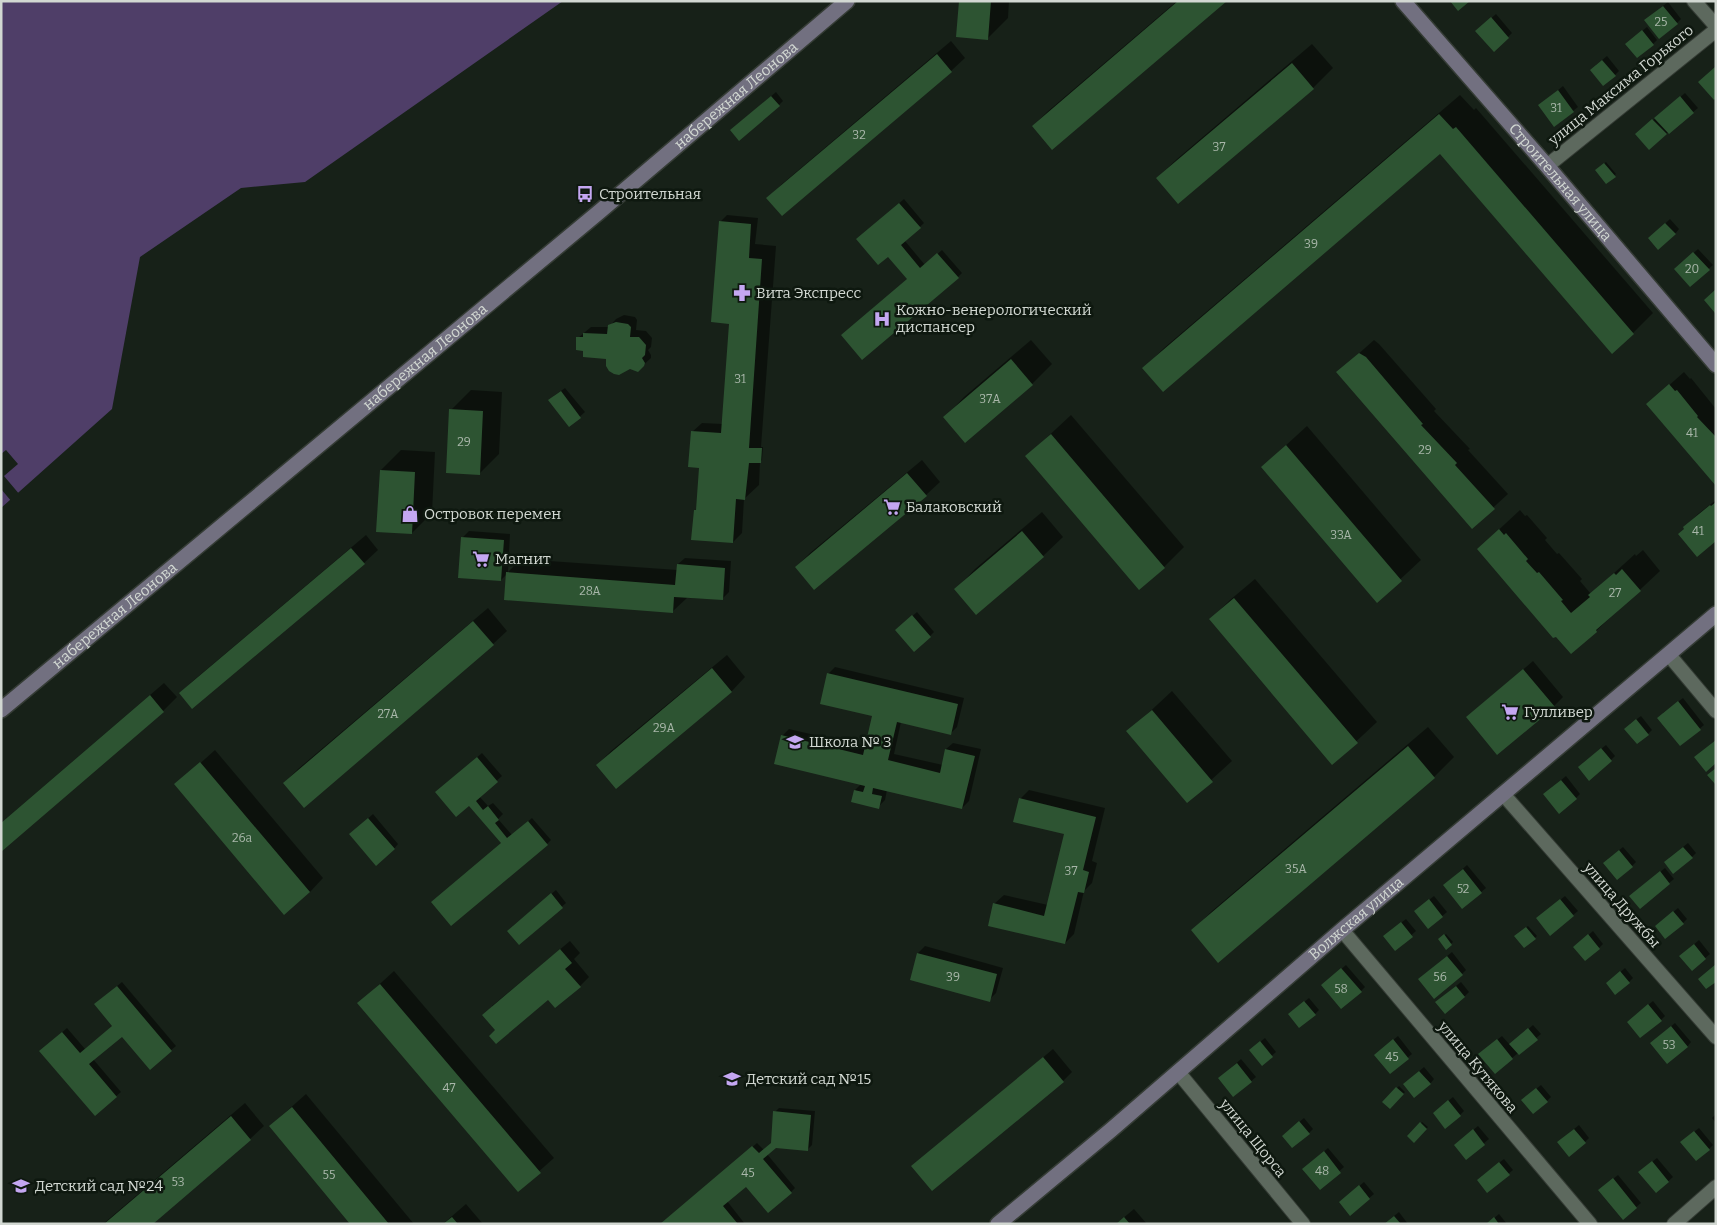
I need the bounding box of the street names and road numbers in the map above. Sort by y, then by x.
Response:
street label: улица Максима Горького [1544,21,1697,150]
street label: набережная Леонова [671,38,801,153]
street label: Строительная улица [1505,120,1616,245]
street label: набережная Леонова [359,300,491,414]
street label: набережная Леонова [49,558,181,672]
street label: улица Дружбы [1579,858,1664,952]
street label: Волжская улица [1305,873,1407,964]
street label: улица Кутякова [1434,1017,1522,1117]
street label: улица Щорса [1215,1094,1290,1181]

